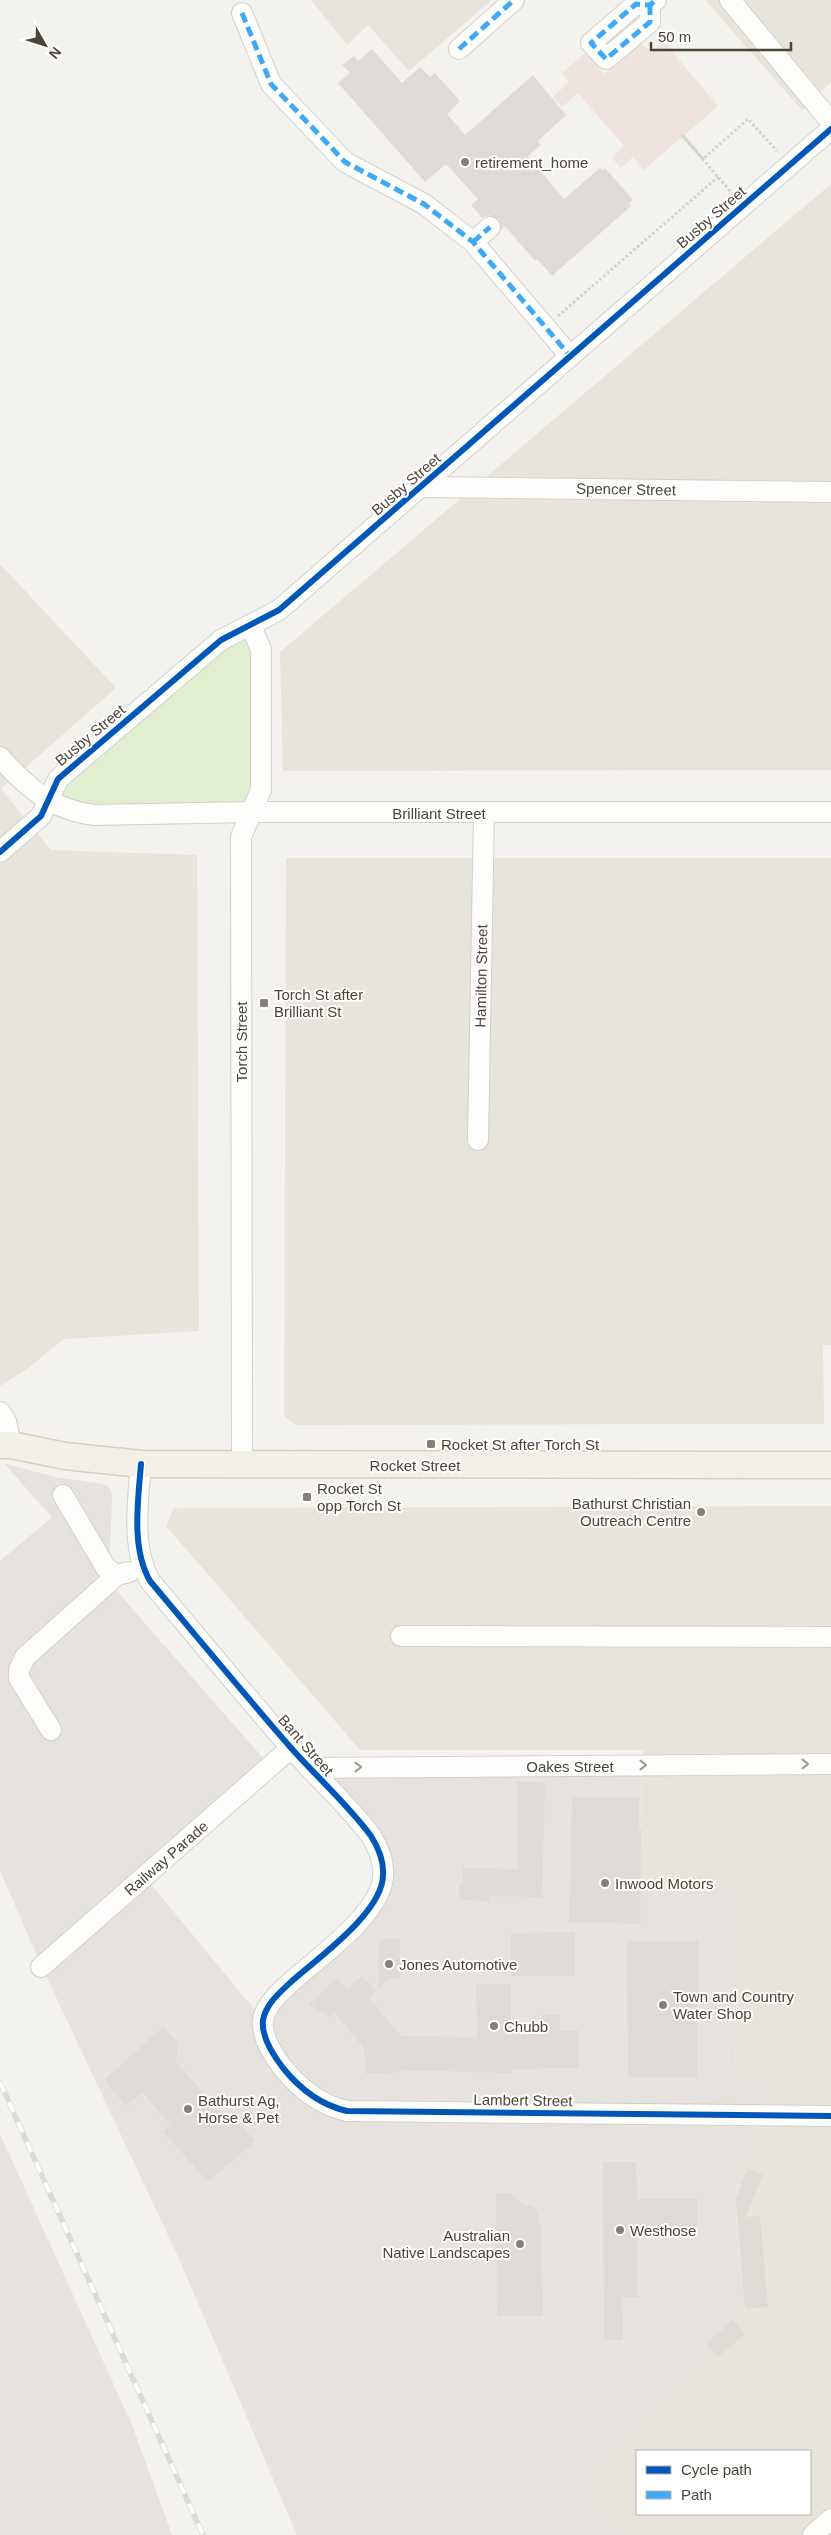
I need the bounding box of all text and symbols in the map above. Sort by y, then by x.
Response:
north arrow [20,20,70,70]
scale bar [651,20,791,52]
text: 50 m [658,28,691,45]
text: N [46,44,65,62]
place label: retirement_home [475,154,588,171]
marker: retirement_home [459,156,471,168]
street label: Busby Street [673,182,750,252]
street label: Busby Street [368,449,445,519]
street label: Spencer Street [576,480,677,498]
street label: Busby Street [52,700,129,769]
street label: Brilliant Street [392,805,487,822]
street label: Hamilton Street [472,923,490,1028]
place label: Torch St after Brilliant St [274,986,363,1020]
marker: Torch St after Brilliant St [258,997,270,1009]
street label: Torch Street [233,1001,250,1082]
place label: Rocket St after Torch St [441,1436,600,1453]
marker: Rocket St after Torch St [425,1438,437,1450]
street label: Rocket Street [370,1457,461,1474]
place label: Rocket St opp Torch St [317,1480,402,1514]
marker: Rocket St opp Torch St [301,1491,313,1503]
place label: Bathurst Christian Outreach Centre [572,1495,691,1529]
marker: Bathurst Christian Outreach Centre [695,1506,707,1518]
street label: Bant Street [275,1711,338,1780]
street label: Oakes Street [526,1758,615,1775]
one-way arrow [802,1759,809,1769]
one-way arrow [639,1760,647,1770]
one-way arrow [354,1762,362,1772]
street label: Railway Parade [121,1817,211,1899]
place label: Inwood Motors [615,1875,713,1892]
marker: Inwood Motors [599,1877,611,1889]
place label: Jones Automotive [399,1956,517,1973]
marker: Jones Automotive [383,1958,395,1970]
place label: Town and Country Water Shop [673,1988,794,2022]
marker: Town and Country Water Shop [657,1999,669,2011]
place label: Chubb [504,2018,548,2035]
marker: Chubb [488,2020,500,2032]
street label: Lambert Street [473,2091,574,2109]
place label: Bathurst Ag, Horse & Pet [198,2092,280,2126]
marker: Bathurst Ag, Horse & Pet [182,2103,194,2115]
place label: Westhose [630,2222,696,2239]
marker: Westhose [614,2224,626,2236]
place label: Australian Native Landscapes [382,2227,510,2261]
marker: Australian Native Landscapes [514,2238,526,2250]
legend [636,2450,811,2515]
text: Cycle path [681,2461,752,2478]
text: Path [681,2486,712,2503]

